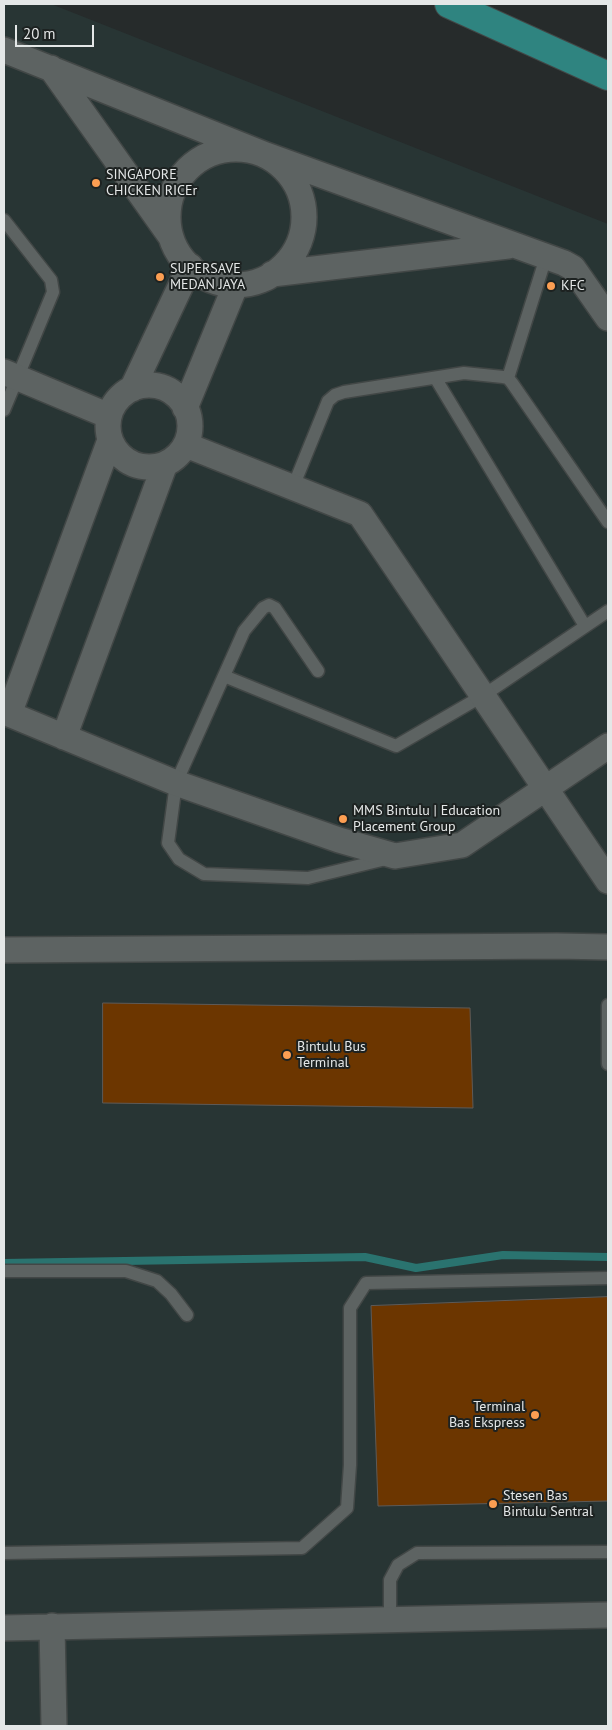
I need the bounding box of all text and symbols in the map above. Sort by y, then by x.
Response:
scale bar [18,15,96,47]
text: 20 m [23,24,56,43]
place label: SINGAPORE CHICKEN RICEr [106,167,197,200]
marker: SINGAPORE CHICKEN RICEr [90,177,102,189]
place label: SUPERSAVE MEDAN JAYA [170,261,245,294]
marker: SUPERSAVE MEDAN JAYA [154,271,166,283]
place label: KFC [561,278,585,294]
marker: KFC [545,280,557,292]
place label: MMS Bintulu | Education Placement Group [353,803,500,836]
marker: MMS Bintulu | Education Placement Group [337,813,349,825]
place label: Bintulu Bus Terminal [297,1039,366,1072]
marker: Bintulu Bus Terminal [281,1049,293,1061]
place label: Terminal Bas Ekspress [449,1399,525,1431]
marker: Terminal Bas Ekspress [529,1409,541,1421]
place label: Stesen Bas Bintulu Sentral [503,1488,593,1520]
marker: Stesen Bas Bintulu Sentral [487,1498,499,1510]

